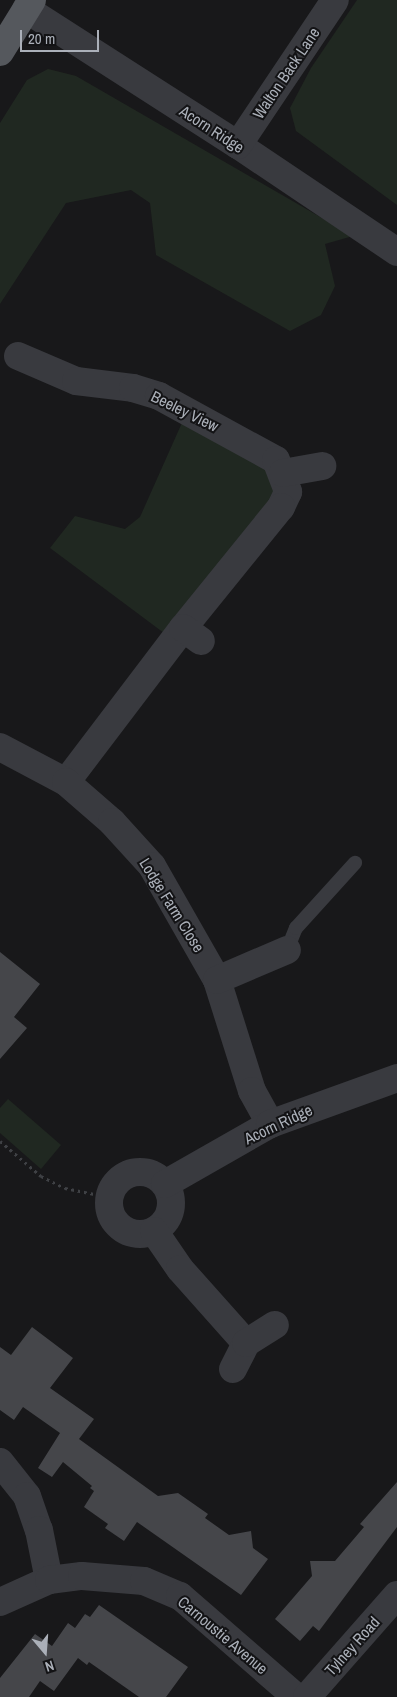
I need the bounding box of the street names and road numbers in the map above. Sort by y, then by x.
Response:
street label: Walton Back Lane [248,24,324,122]
street label: Acorn Ridge [176,101,248,157]
street label: Beeley View [148,386,222,436]
street label: Lodge Farm Close [135,854,209,956]
street label: Acorn Ridge [241,1100,315,1148]
street label: Carnoustie Avenue [174,1592,272,1678]
street label: Tylney Road [320,1612,384,1680]

